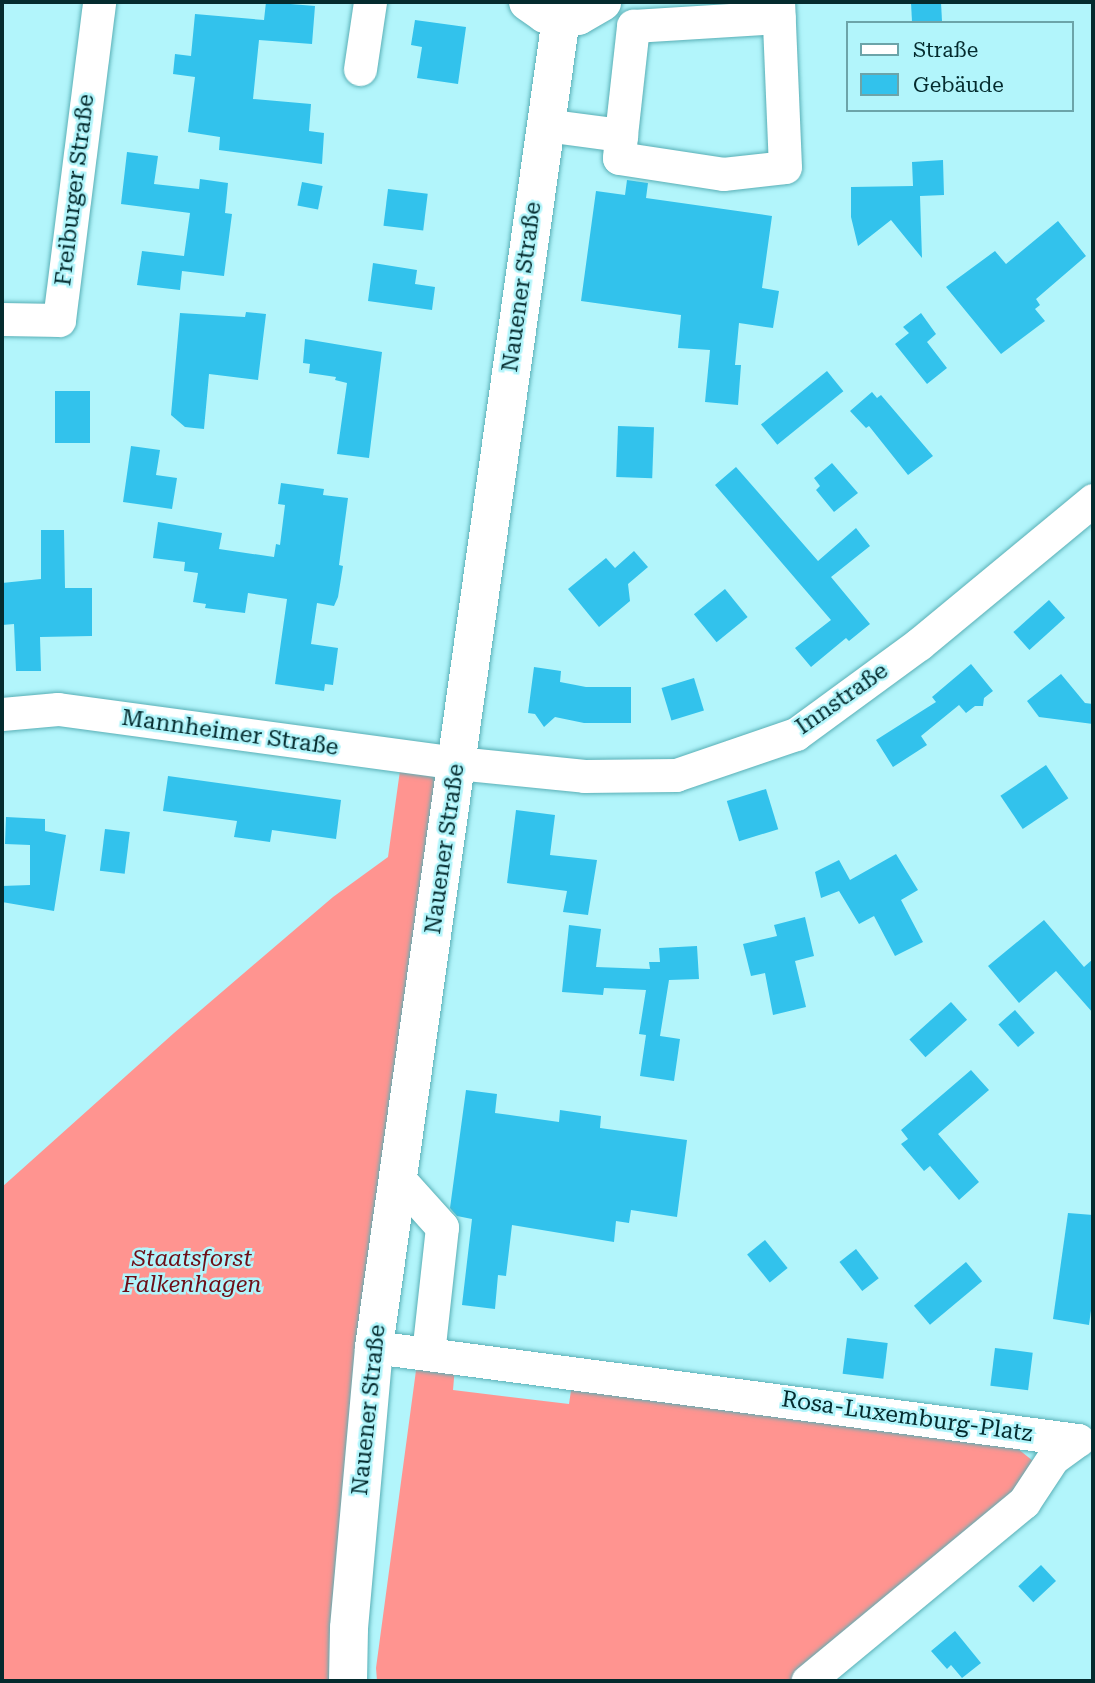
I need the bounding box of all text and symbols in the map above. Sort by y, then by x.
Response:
legend [846,21,1074,112]
text: Straße [913,38,978,62]
text: Gebäude [913,73,1004,97]
street label: Freiburger Straße [50,93,100,287]
street label: Nauener Straße [496,200,548,374]
street label: Innstraße [790,657,894,741]
street label: Mannheimer Straße [120,704,340,762]
street label: Nauener Straße [419,762,471,936]
park label: Staatsforst Falkenhagen [122,1245,262,1299]
street label: Nauener Straße [346,1323,392,1497]
street label: Rosa-Luxemburg-Platz [780,1386,1034,1448]

